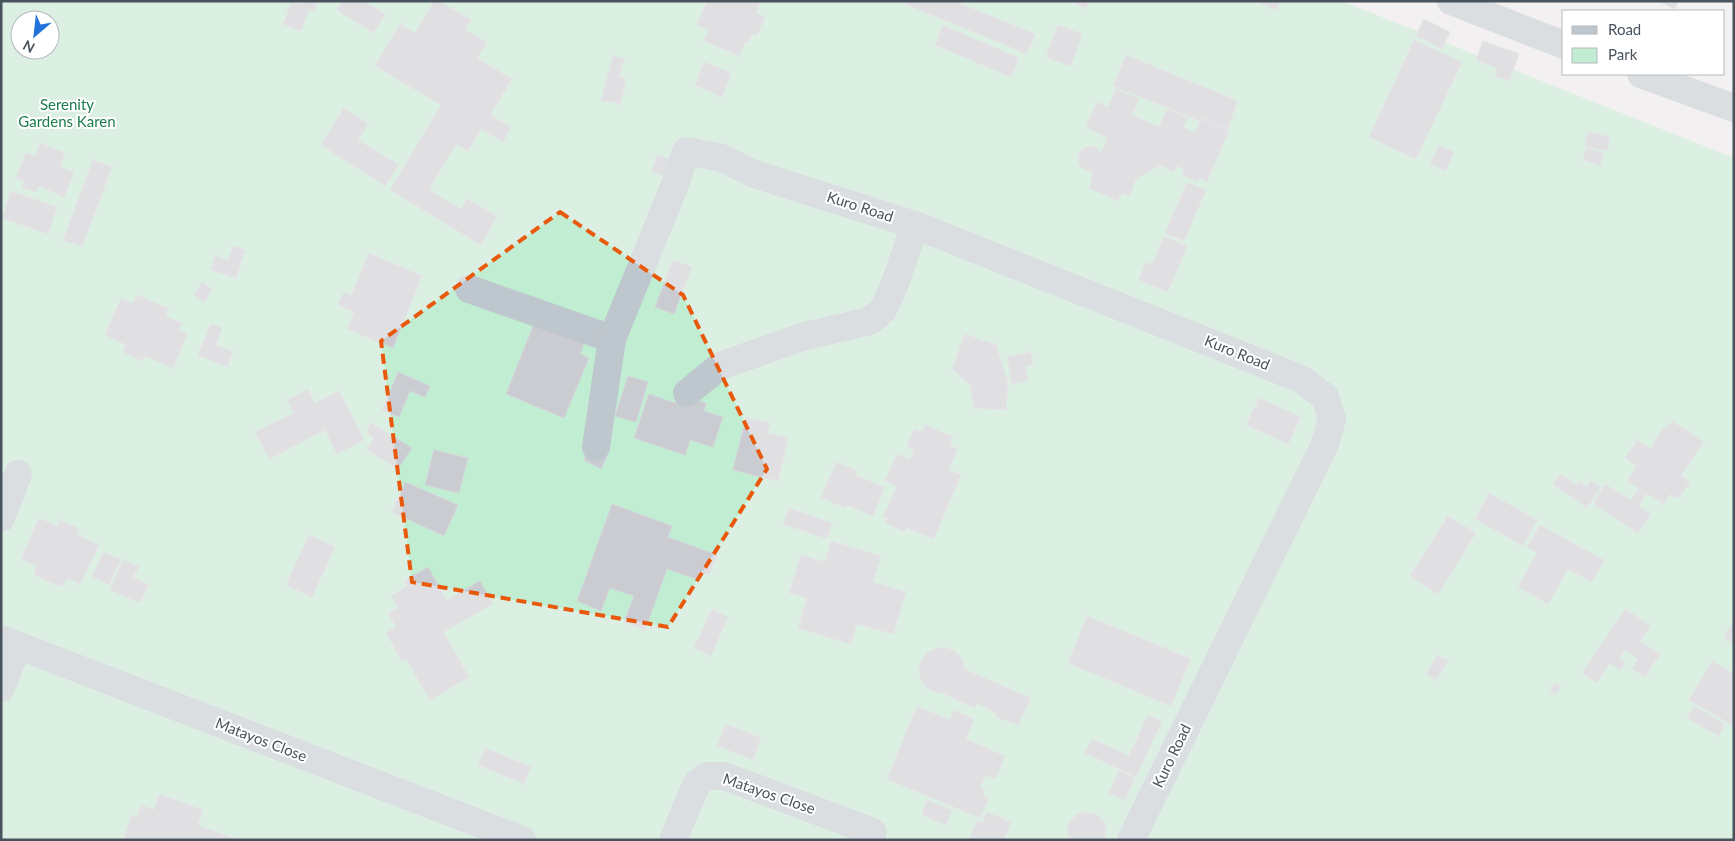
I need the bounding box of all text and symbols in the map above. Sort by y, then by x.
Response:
north arrow [10,10,60,60]
legend [1562,10,1725,75]
text: Road [1608,20,1641,38]
text: N [20,37,37,57]
text: Park [1608,45,1638,63]
park label: Serenity Gardens Karen [18,95,116,130]
street label: Kuro Road [825,187,896,225]
street label: Kuro Road [1202,331,1273,373]
street label: Matayos Close [213,713,310,765]
street label: Kuro Road [1148,721,1194,790]
street label: Matayos Close [721,769,818,817]

